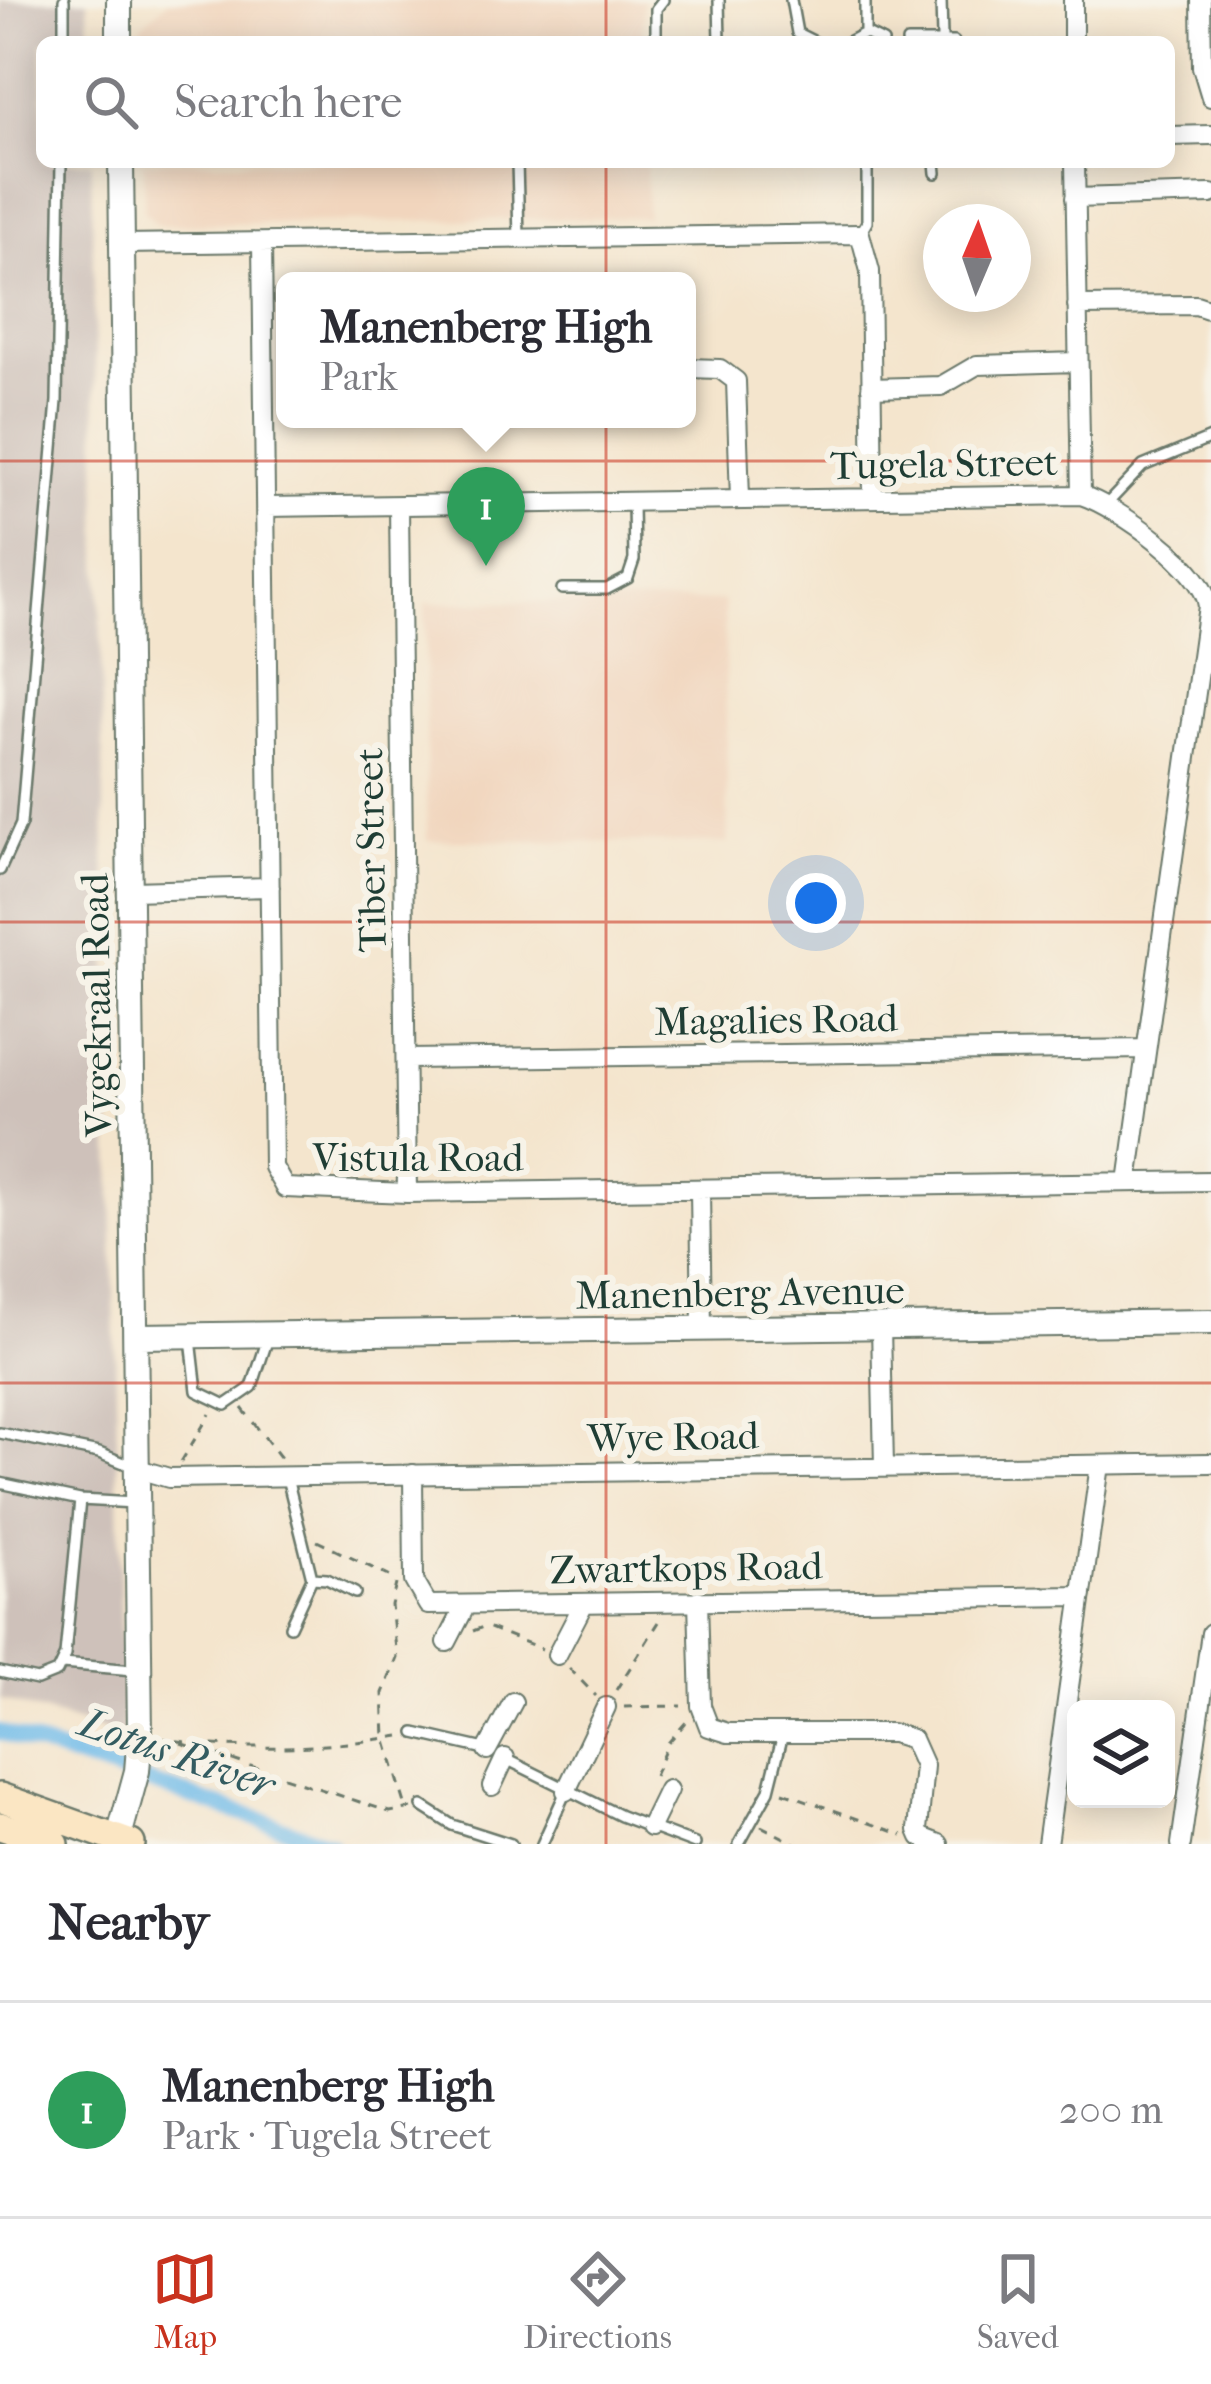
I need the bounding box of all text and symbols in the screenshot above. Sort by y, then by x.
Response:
search box [36,36,1175,168]
icon: search [78,69,144,135]
text: Search here [174,76,402,129]
north arrow [923,204,1031,312]
popup [276,272,696,428]
text: Manenberg High [320,301,652,354]
text: Park [320,354,397,400]
street label: Tugela Street [830,439,1058,489]
pin: 1 [447,467,525,566]
street label: Tiber Street [346,747,396,953]
street label: Vygekraal Road [72,872,122,1138]
your location [786,873,846,933]
street label: Magalies Road [654,995,899,1045]
street label: Vistula Road [311,1135,524,1181]
street label: Manenberg Avenue [575,1267,905,1319]
street label: Wye Road [586,1412,760,1462]
street label: Zwartkops Road [549,1543,824,1593]
water label: Lotus River [71,1697,284,1811]
map controls [1067,1700,1175,1808]
button: layers [1067,1700,1175,1808]
text: Nearby [48,1892,209,1952]
text: Manenberg High [162,2060,495,2113]
text: 1 [80,2087,94,2133]
text: 200 m [1059,2087,1163,2133]
text: Park · Tugela Street [162,2113,492,2159]
tab: Map [152,2246,218,2357]
tab: Directions [523,2246,672,2357]
tab: Saved [977,2246,1059,2357]

